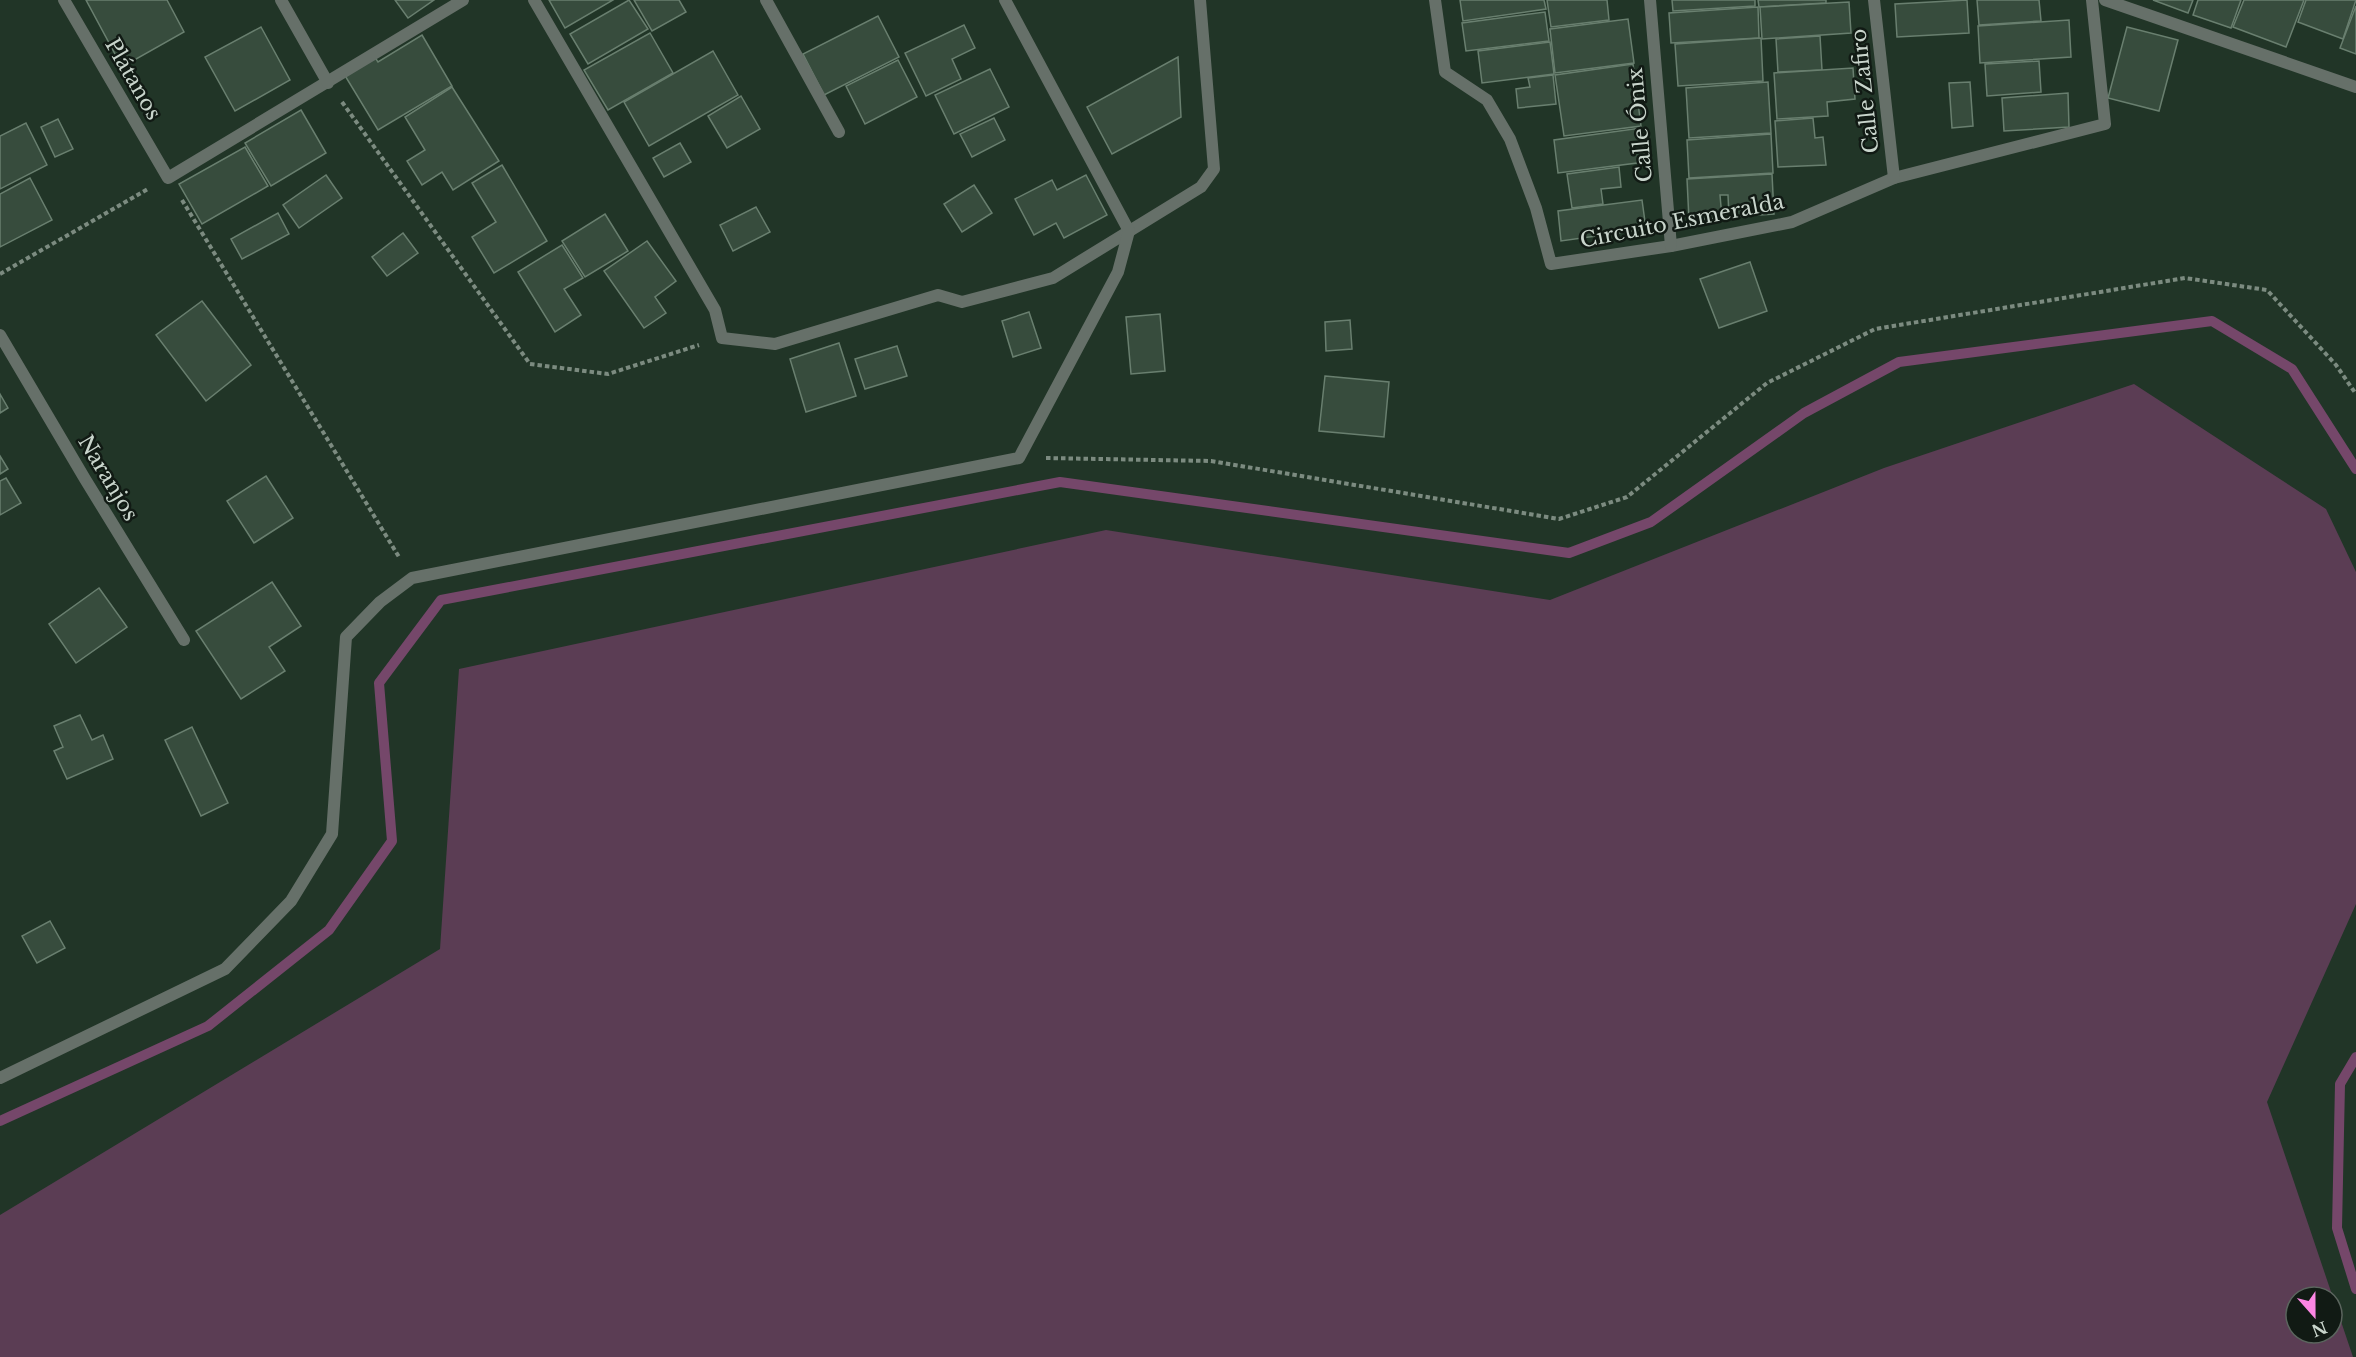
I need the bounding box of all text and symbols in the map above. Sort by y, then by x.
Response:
street label: Calle Zafiro [1846,27,1884,155]
street label: Plátanos [99,33,167,125]
street label: Calle Ónix [1622,67,1658,183]
street label: Circuito Esmeralda [1578,188,1787,254]
street label: Naranjos [72,430,144,526]
north arrow [2284,1285,2344,1345]
text: N [2309,1317,2330,1341]

